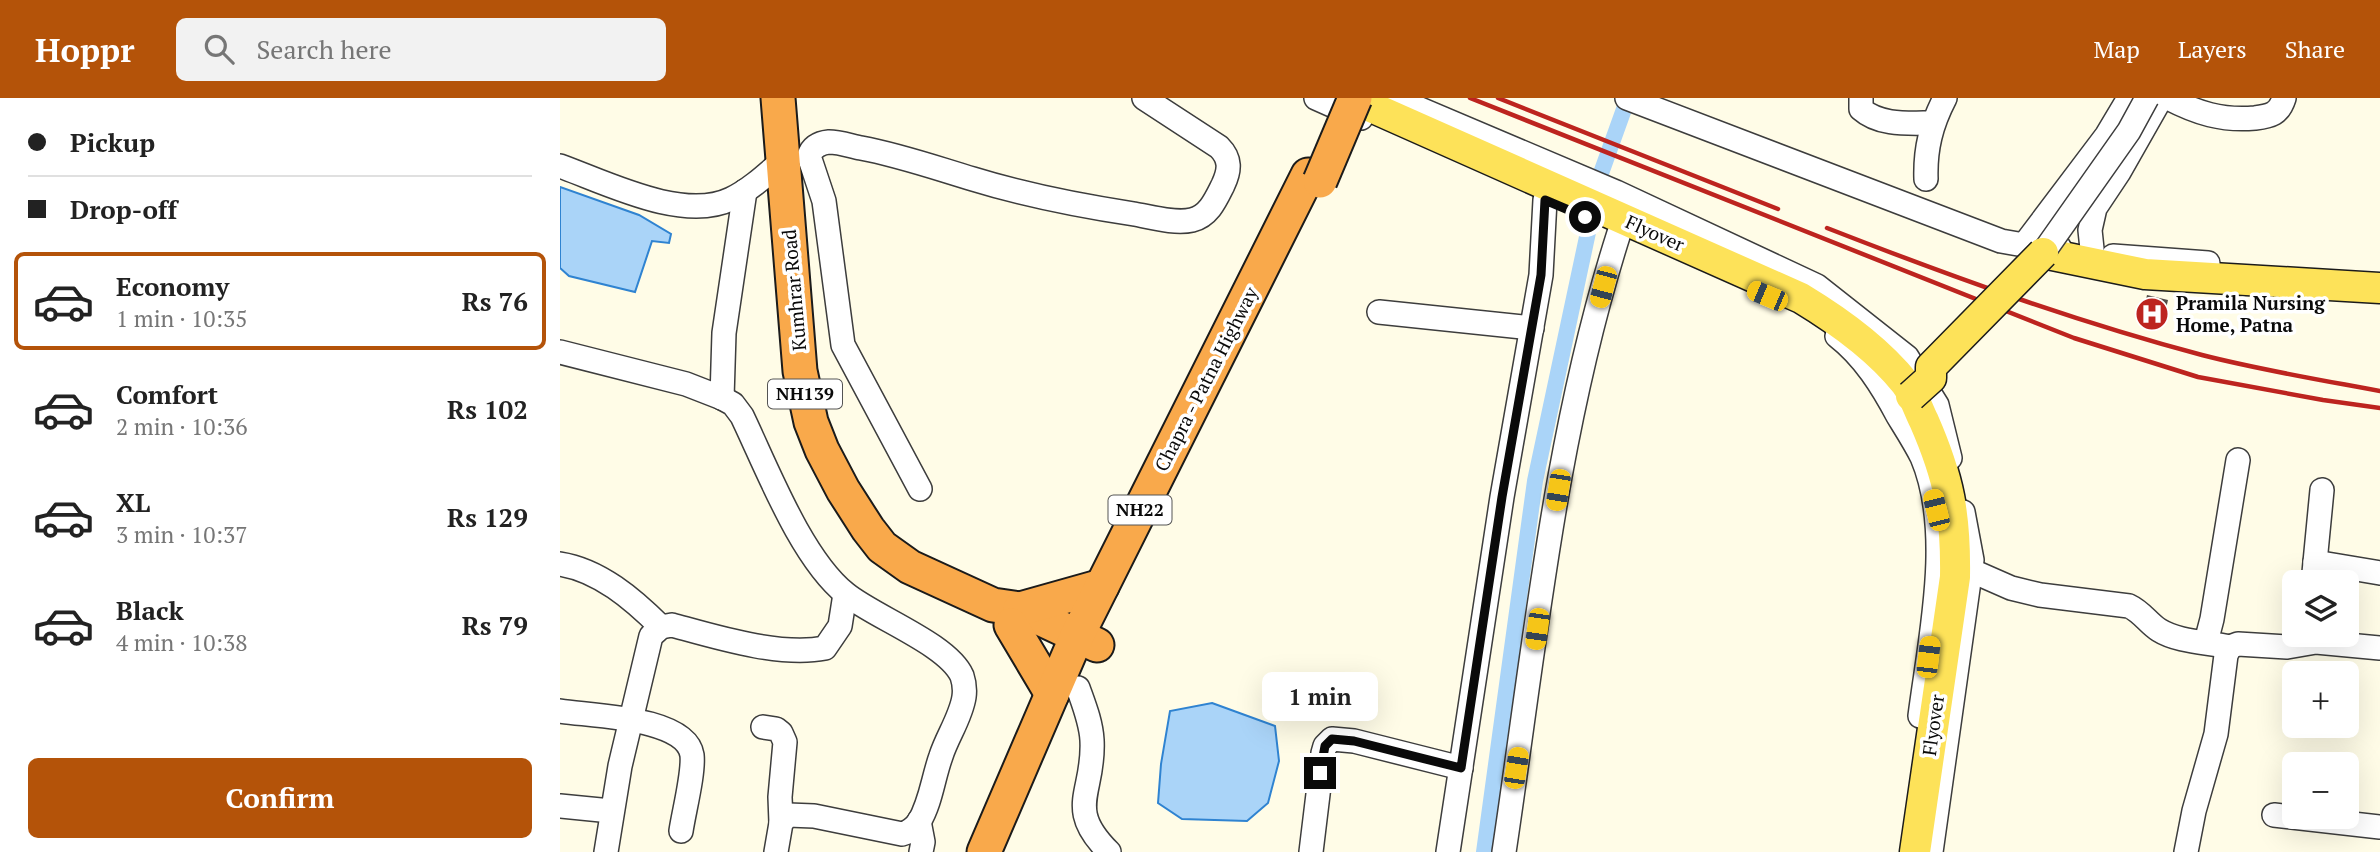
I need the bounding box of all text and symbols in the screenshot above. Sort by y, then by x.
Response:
search box [176,18,666,81]
text: Hoppr [35,28,134,71]
icon: search [200,30,238,68]
text: Search here [256,32,392,66]
text: Map [2093,33,2140,65]
text: Layers [2178,33,2247,65]
text: Share [2285,33,2345,65]
text: Pickup [70,125,155,159]
text: Drop-off [70,192,177,226]
route start [1569,201,1601,233]
street label: Flyover [1622,209,1689,257]
street label: Kumhrar Road [776,228,811,352]
car [1588,264,1619,310]
text: Economy [116,269,229,303]
icon: car [32,270,95,333]
car [1744,278,1791,314]
street label: Chapra - Patna Highway [1148,282,1263,475]
text: Rs 76 [462,284,528,318]
place label: Pramila Nursing Home, Patna [2176,290,2326,337]
hospital icon: Pramila Nursing Home, Patna [2133,295,2171,333]
text: 1 min · 10:35 [116,303,248,334]
text: Comfort [116,377,218,411]
icon: car [32,378,95,441]
road number: NH139 [768,380,842,408]
text: Rs 102 [447,392,528,426]
text: 2 min · 10:36 [116,411,248,442]
car [1545,468,1572,512]
text: XL [116,485,150,519]
icon: car [32,486,95,549]
car [1921,487,1952,533]
road number: NH22 [1108,496,1172,524]
text: Rs 129 [447,500,528,534]
text: 3 min · 10:37 [116,519,248,550]
map controls [2282,570,2359,829]
button: layers [2282,570,2359,647]
text: Black [116,593,184,627]
icon: car [32,594,95,657]
car [1524,607,1551,651]
text: Rs 79 [462,608,528,642]
text: 4 min · 10:38 [116,627,248,658]
car [1916,635,1941,679]
button: + [2282,661,2359,738]
callout: 1 min [1262,672,1378,720]
text: 1 min [1289,681,1351,712]
street label: Flyover [1916,692,1949,757]
car [1503,746,1530,790]
button: − [2282,752,2359,829]
route end [1304,757,1336,789]
button: Confirm [28,758,532,838]

